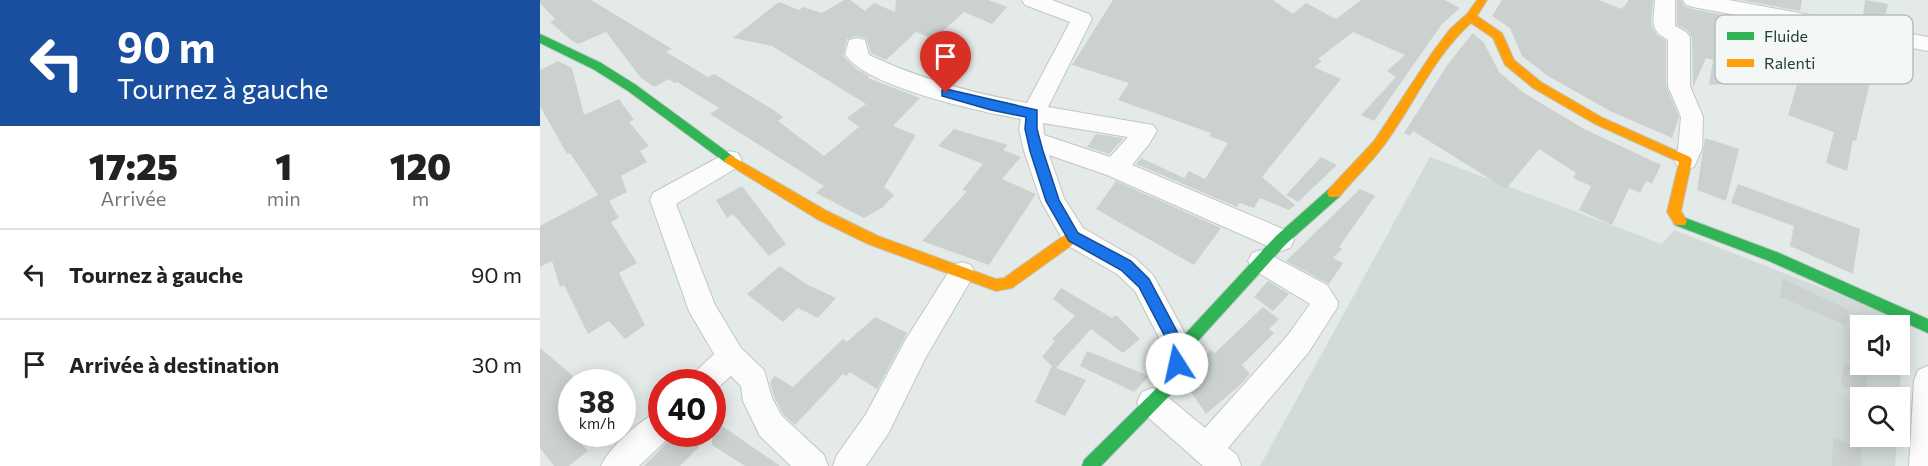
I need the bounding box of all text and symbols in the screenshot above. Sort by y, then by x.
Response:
legend [1715,15,1913,84]
text: 90 m [117,20,216,72]
icon: left [18,24,96,102]
text: Fluide [1764,26,1808,45]
pin [920,31,971,93]
icon: arrive [929,40,962,73]
text: Ralenti [1764,53,1815,72]
text: Tournez à gauche [117,72,328,105]
text: 17:25 [89,143,178,187]
text: 1 [275,143,292,187]
text: 120 [390,143,451,187]
text: Arrivée [100,186,166,210]
text: min [267,186,301,210]
text: m [412,186,429,210]
icon: left [18,258,51,291]
text: Tournez à gauche [69,261,243,288]
text: 90 m [471,261,522,288]
map controls [1850,315,1910,447]
button: sound [1850,315,1910,375]
position arrow [1145,332,1209,396]
icon: arrive [18,348,51,381]
text: Arrivée à destination [69,351,279,378]
text: 30 m [472,351,522,378]
speed limit sign: 40 [648,369,726,447]
text: 38 [579,382,615,419]
button: search [1850,387,1910,447]
text: km/h [579,414,615,432]

